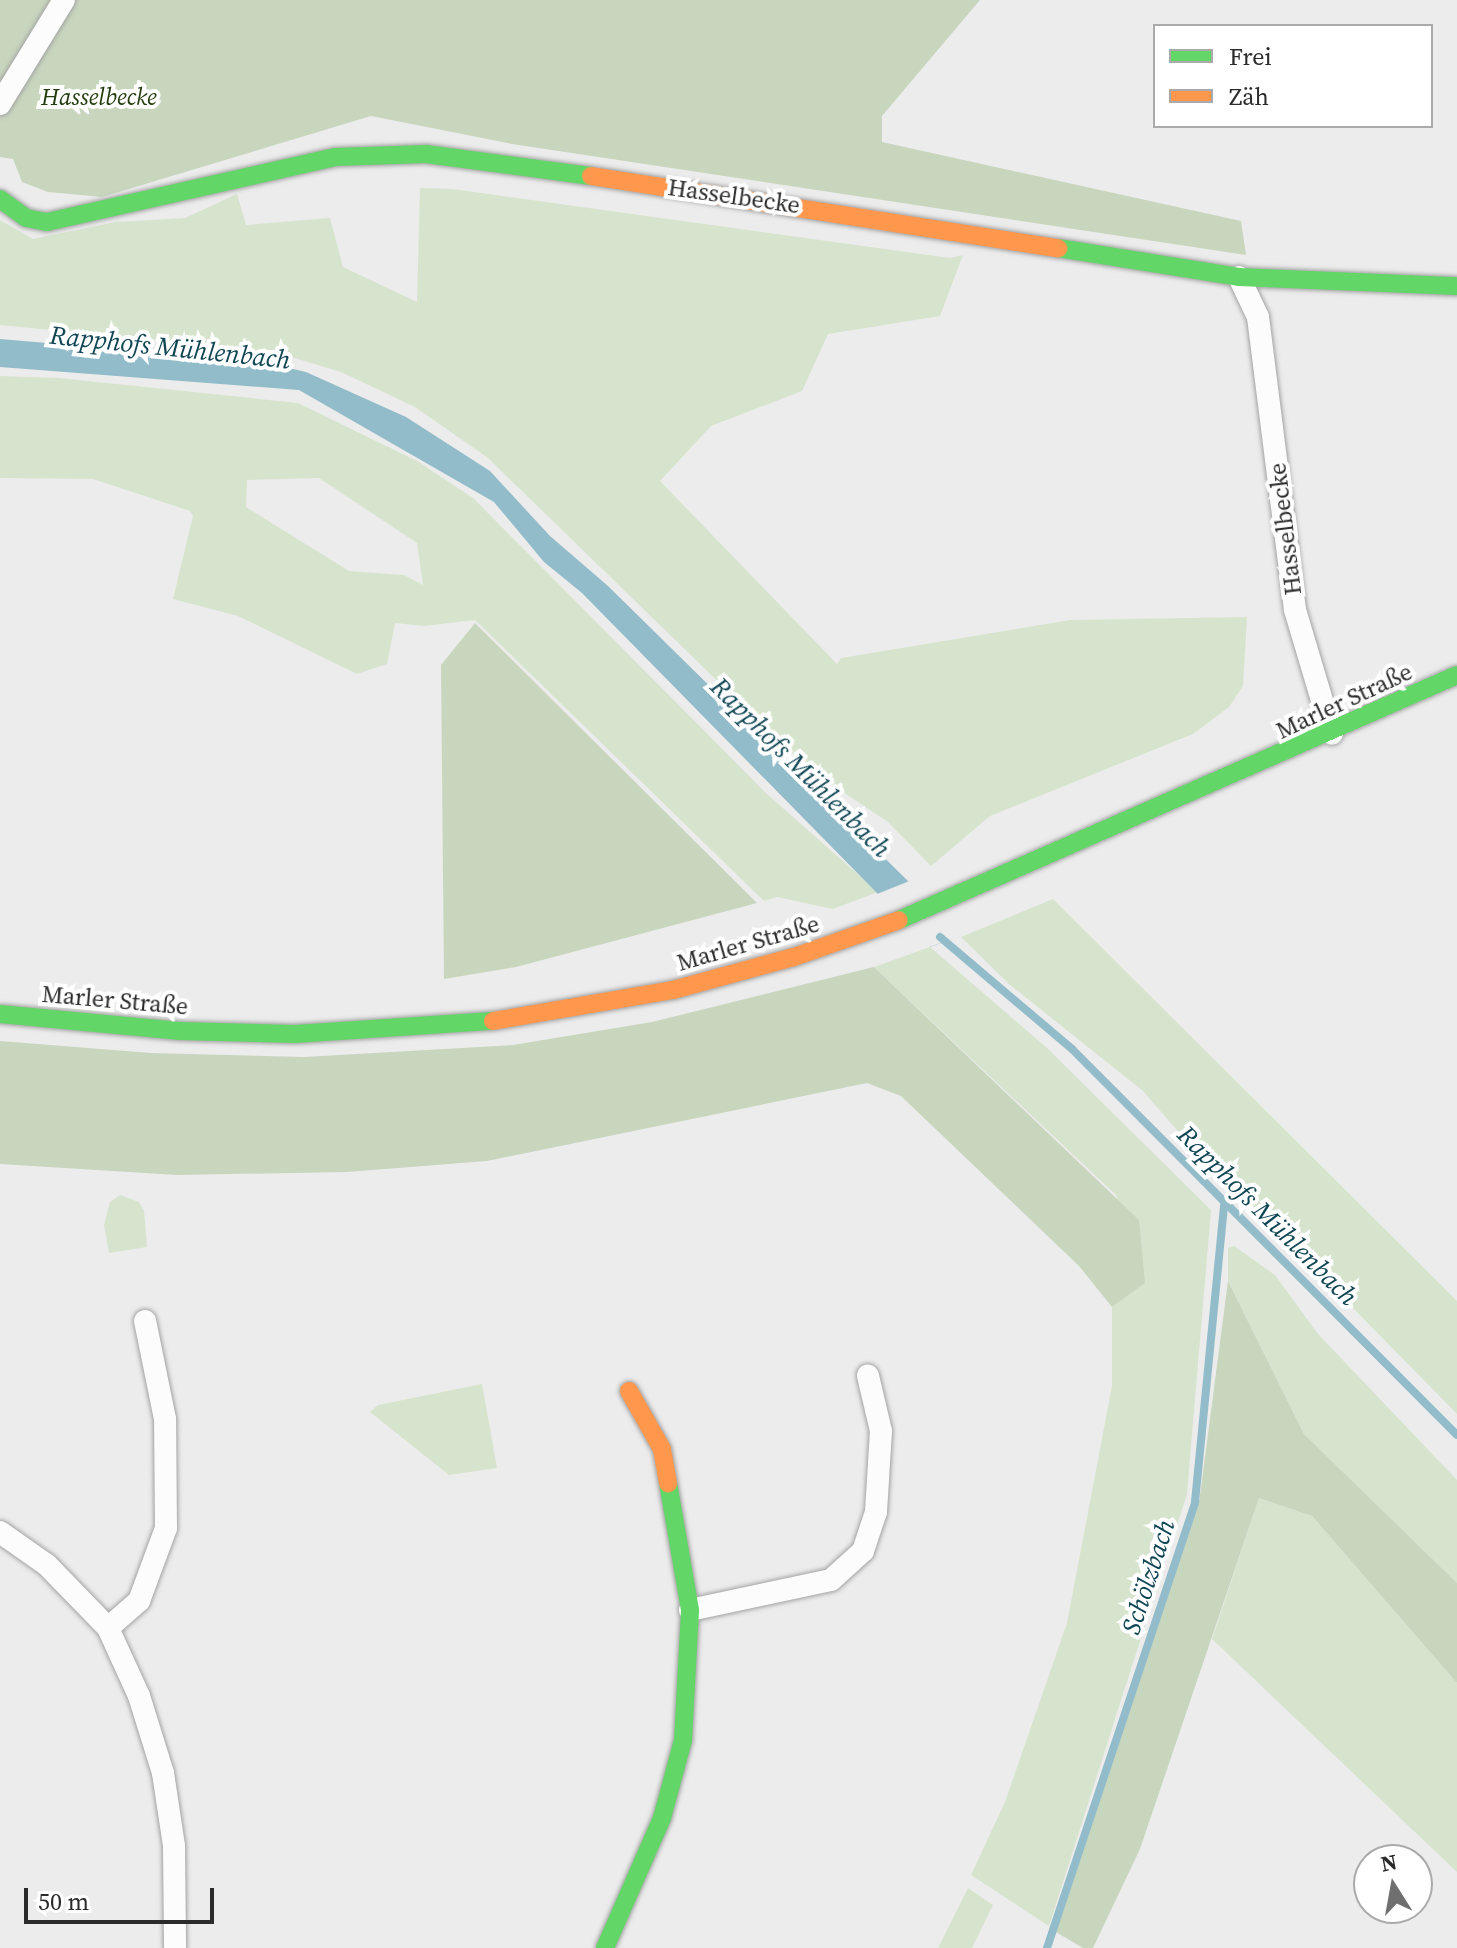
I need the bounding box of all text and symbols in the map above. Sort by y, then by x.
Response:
legend [1153,24,1433,128]
text: Frei [1229,40,1272,73]
text: Zäh [1229,80,1269,113]
park label: Hasselbecke [41,83,157,111]
street label: Hasselbecke [666,172,802,220]
water label: Rapphofs Mühlenbach [48,320,292,376]
street label: Hasselbecke [1263,461,1307,597]
street label: Marler Straße [1271,657,1417,745]
water label: Rapphofs Mühlenbach [704,672,896,864]
street label: Marler Straße [674,909,822,977]
street label: Marler Straße [41,979,189,1021]
water label: Rapphofs Mühlenbach [1171,1120,1363,1312]
water label: Schölzbach [1116,1516,1182,1638]
north arrow [1353,1844,1433,1924]
text: N [1378,1846,1400,1879]
scale bar [28,1872,218,1922]
text: 50 m [38,1885,89,1918]

